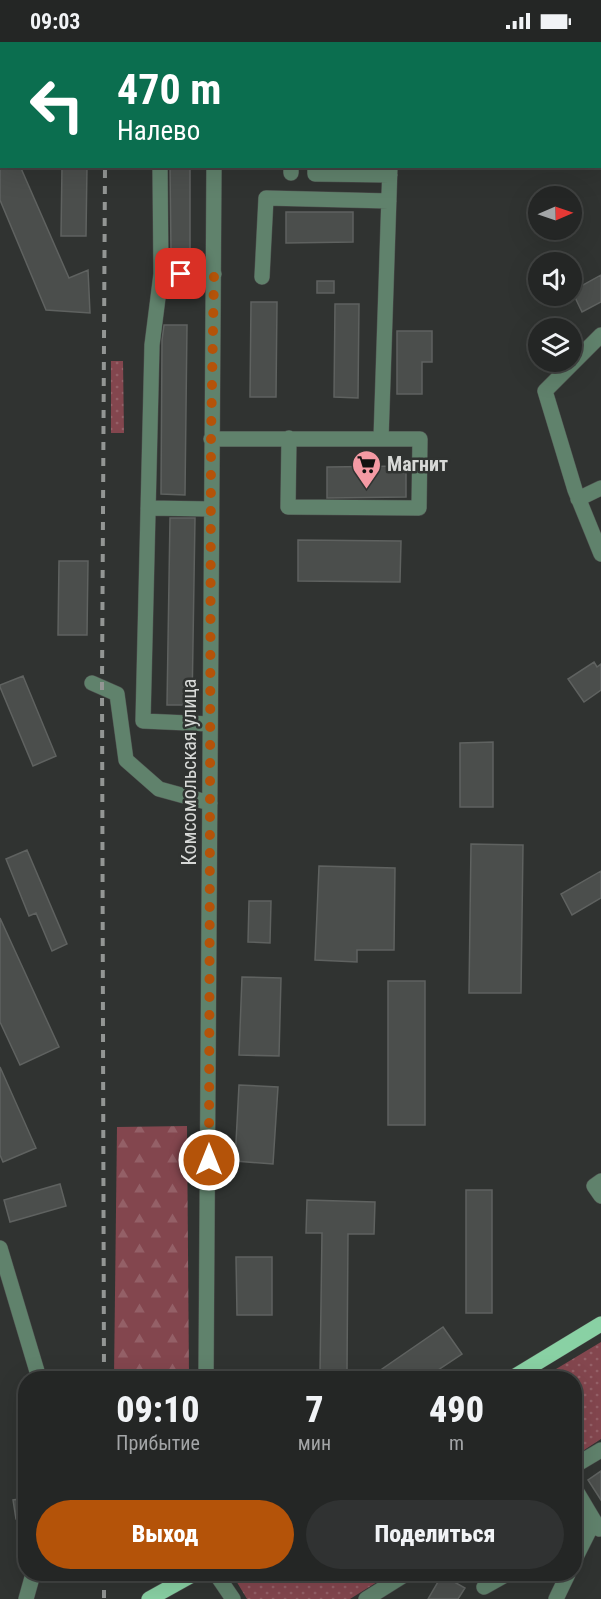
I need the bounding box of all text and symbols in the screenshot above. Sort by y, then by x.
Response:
text: 09:03 [30,9,81,34]
text: 470 m [117,65,222,114]
icon: left [18,66,96,144]
text: Налево [117,115,200,147]
north arrow [528,186,582,240]
map controls [528,186,582,372]
pin [155,248,206,299]
button: sound [528,252,582,306]
icon: arrive [164,257,197,290]
button: layers [528,318,582,372]
supermarket icon: Магнит [350,448,382,490]
place label: Магнит [387,452,448,476]
street label: Комсомольская улица [177,679,201,865]
position arrow [177,1128,241,1192]
text: 09:10 [116,1389,200,1431]
text: 7 [305,1389,324,1431]
text: 490 [429,1389,484,1431]
text: Прибытие [116,1431,200,1455]
text: мин [298,1431,331,1455]
text: m [449,1431,464,1455]
button: Выход [36,1500,294,1569]
button: Поделиться [306,1500,564,1569]

